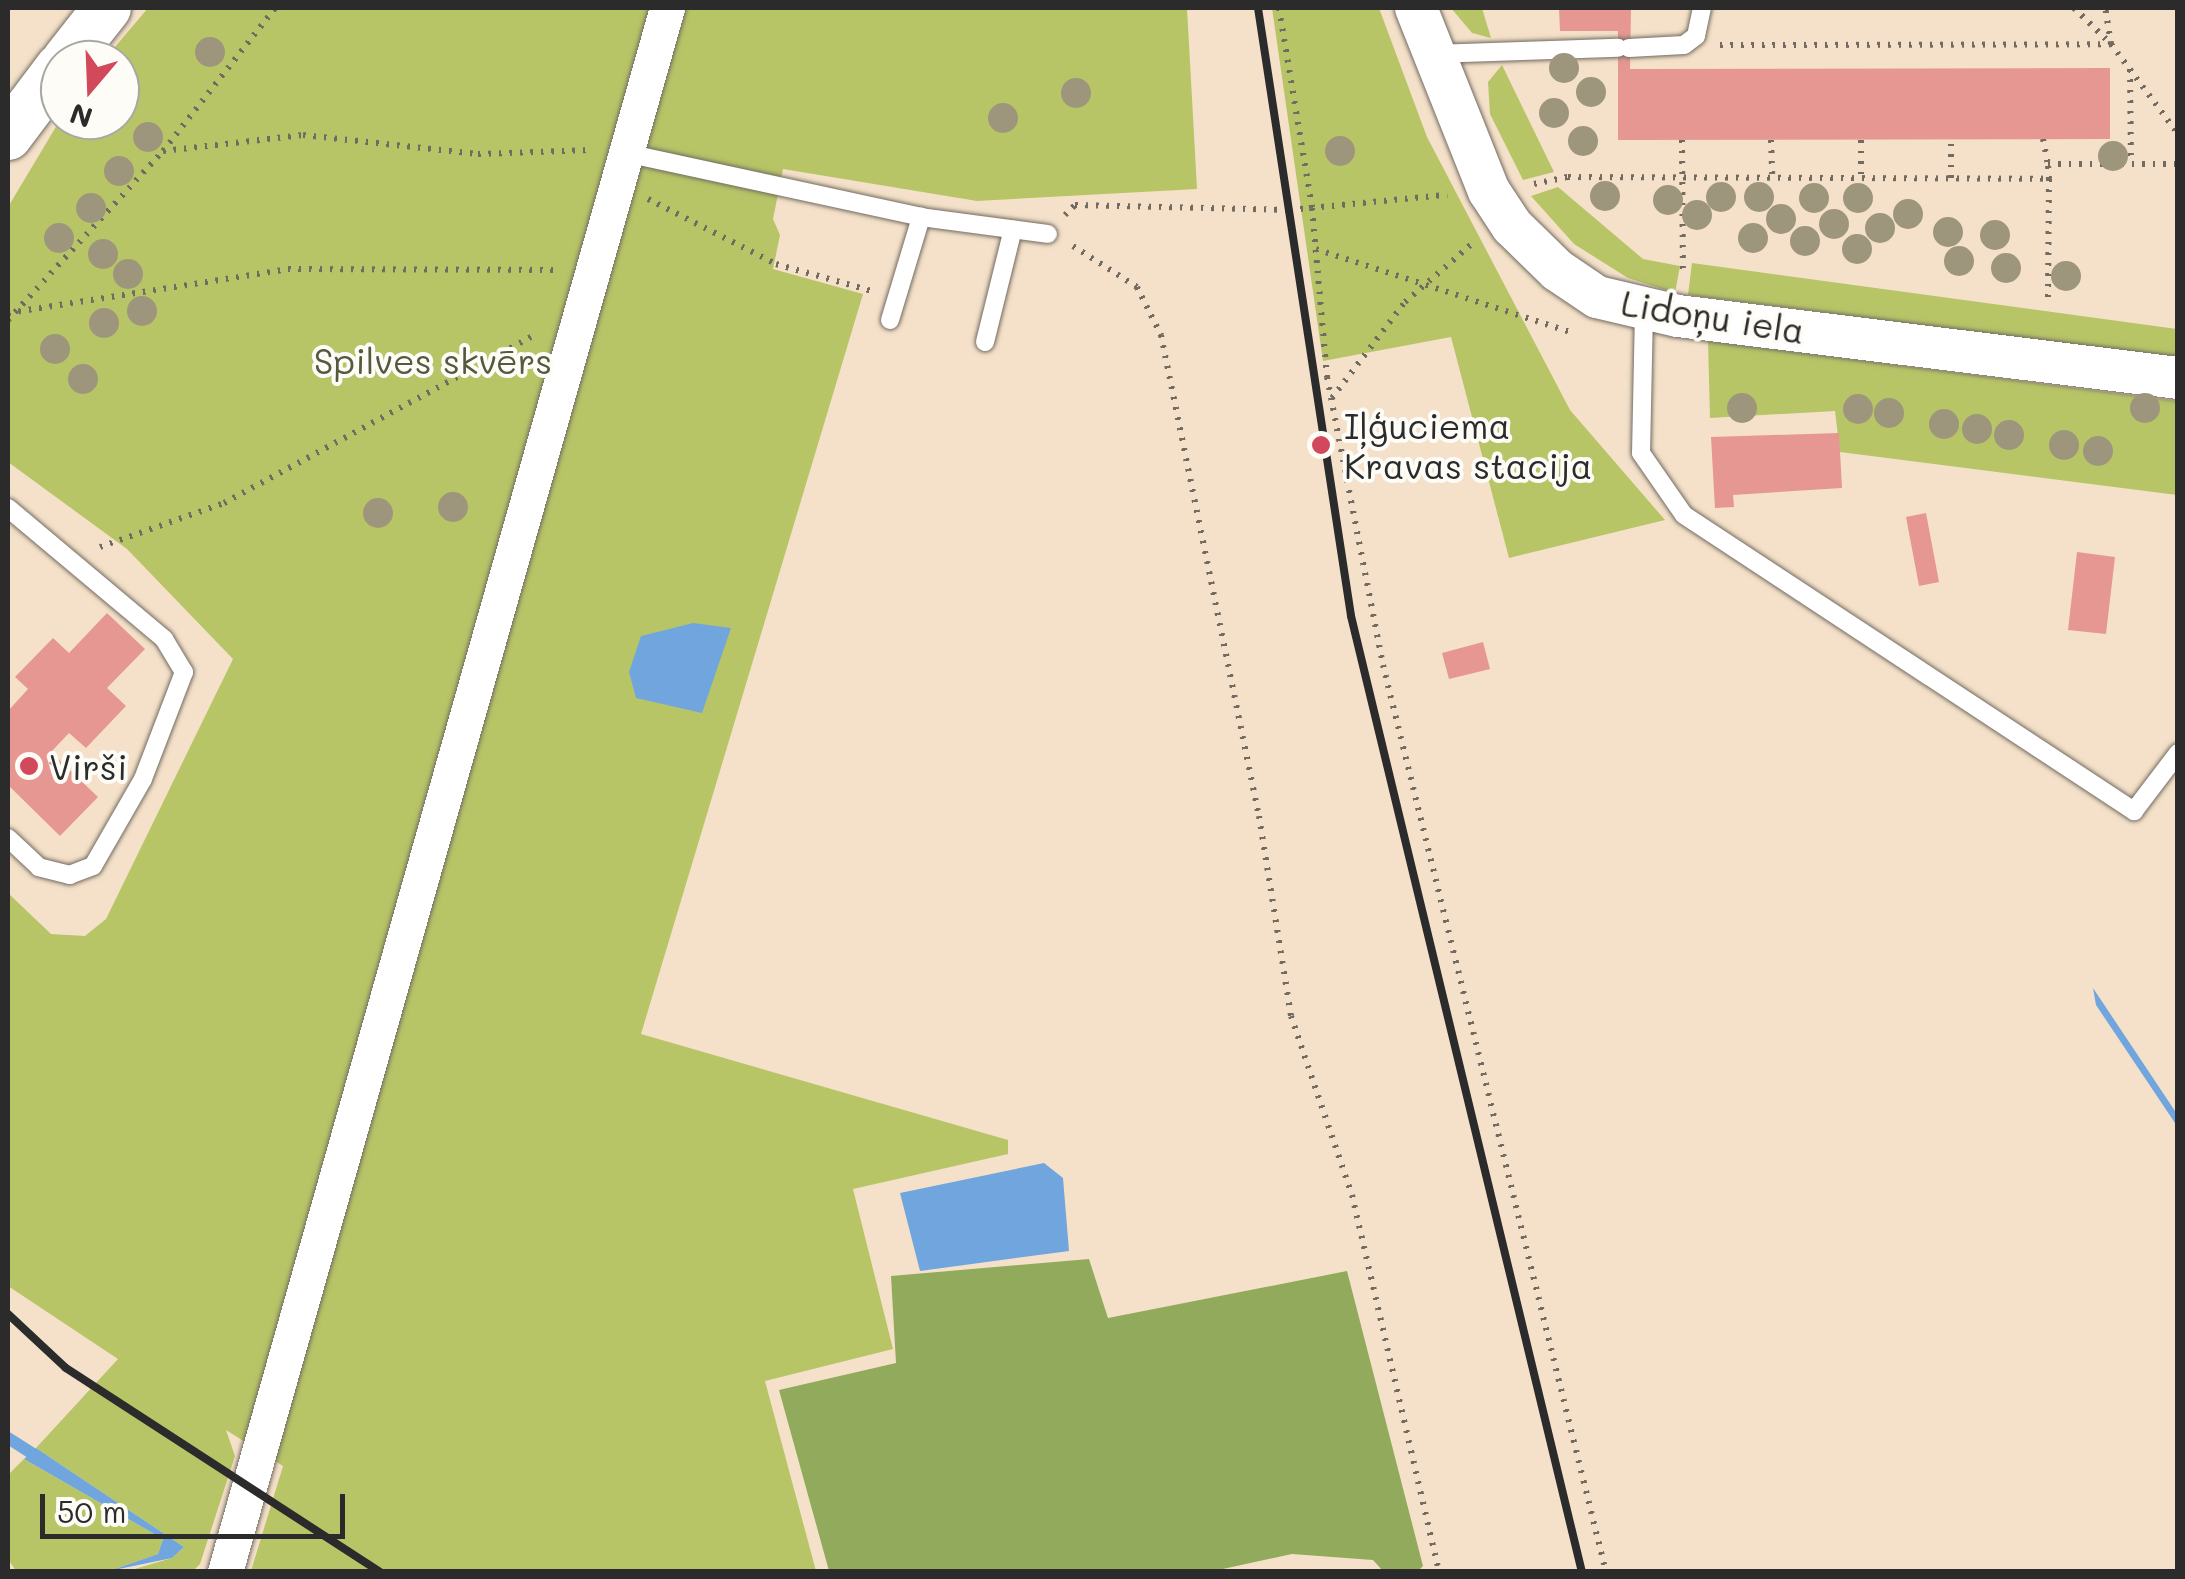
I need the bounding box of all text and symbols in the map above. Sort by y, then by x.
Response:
north arrow [40,40,140,140]
text: N [65,96,97,137]
street label: Lidoņu iela [1618,281,1808,351]
park label: Spilves skvērs [314,339,552,381]
place label: Iļģuciema Kravas stacija [1344,404,1592,486]
marker: Iļģuciema Kravas stacija [1308,432,1334,458]
place label: Virši [49,745,128,787]
marker: Virši [18,755,40,777]
scale bar [45,1474,350,1536]
text: 50 m [57,1491,127,1531]

